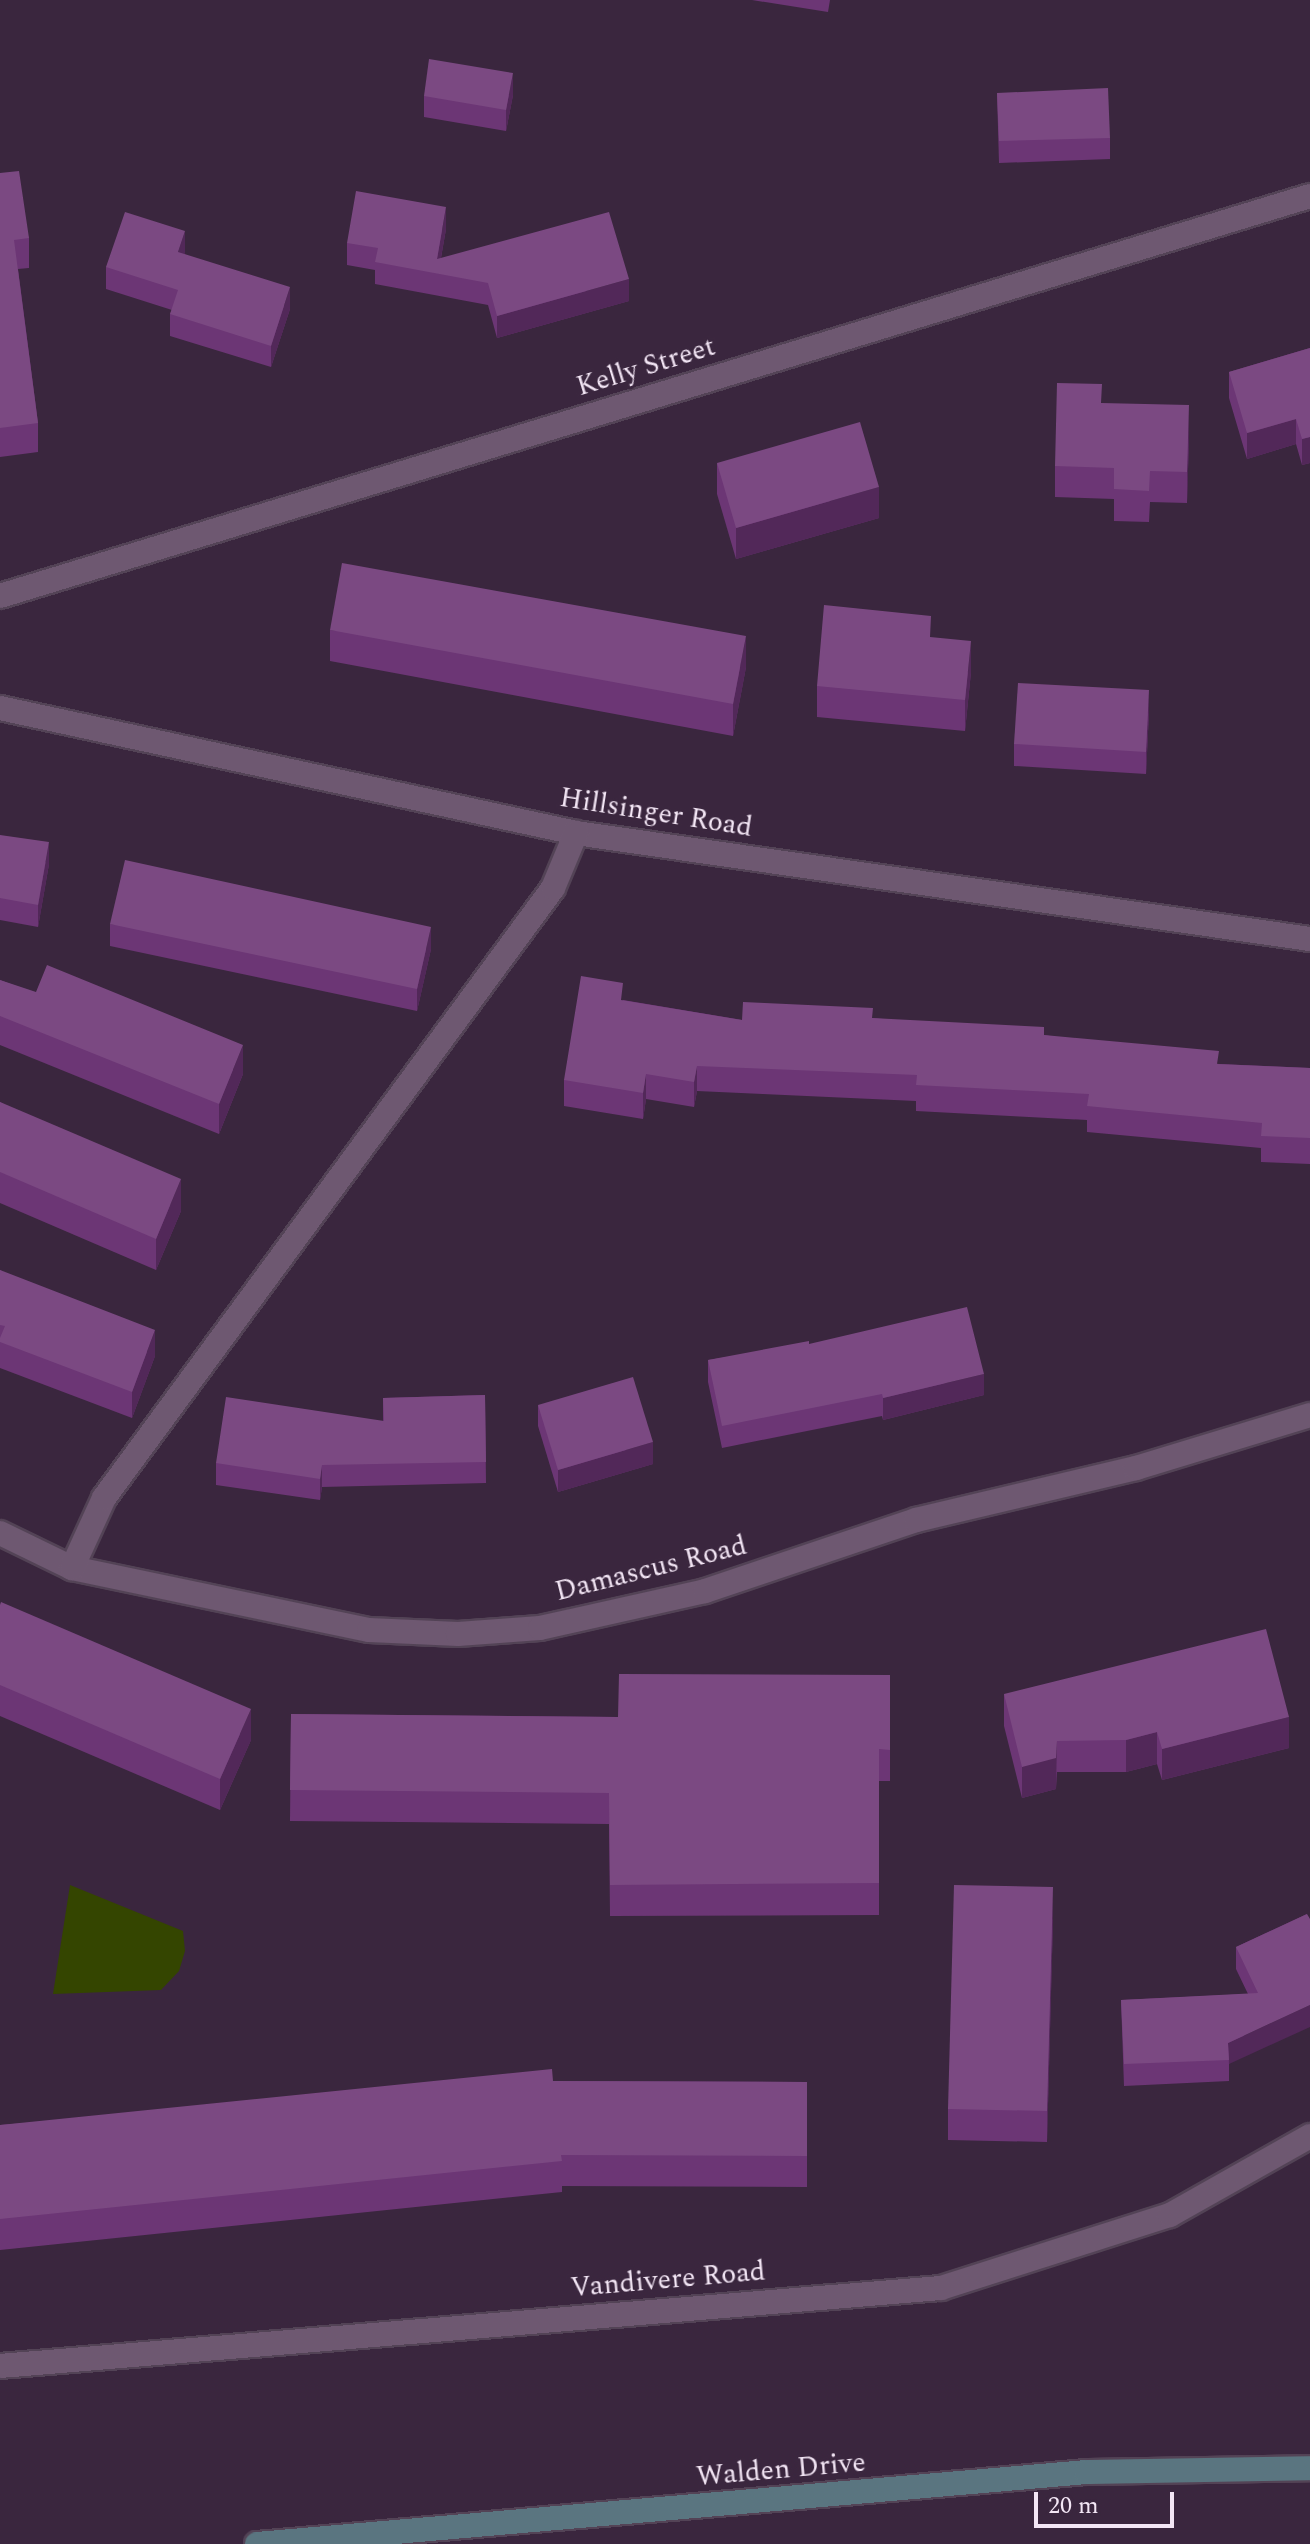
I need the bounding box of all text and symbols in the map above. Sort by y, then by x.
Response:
street label: Kelly Street [572,330,720,404]
street label: Hillsinger Road [557,781,755,845]
street label: Damascus Road [552,1529,750,1609]
street label: Vandivere Road [569,2255,767,2305]
street label: Walden Drive [695,2446,867,2494]
scale bar [1038,2476,1178,2526]
text: 20 m [1048,2488,1099,2524]

